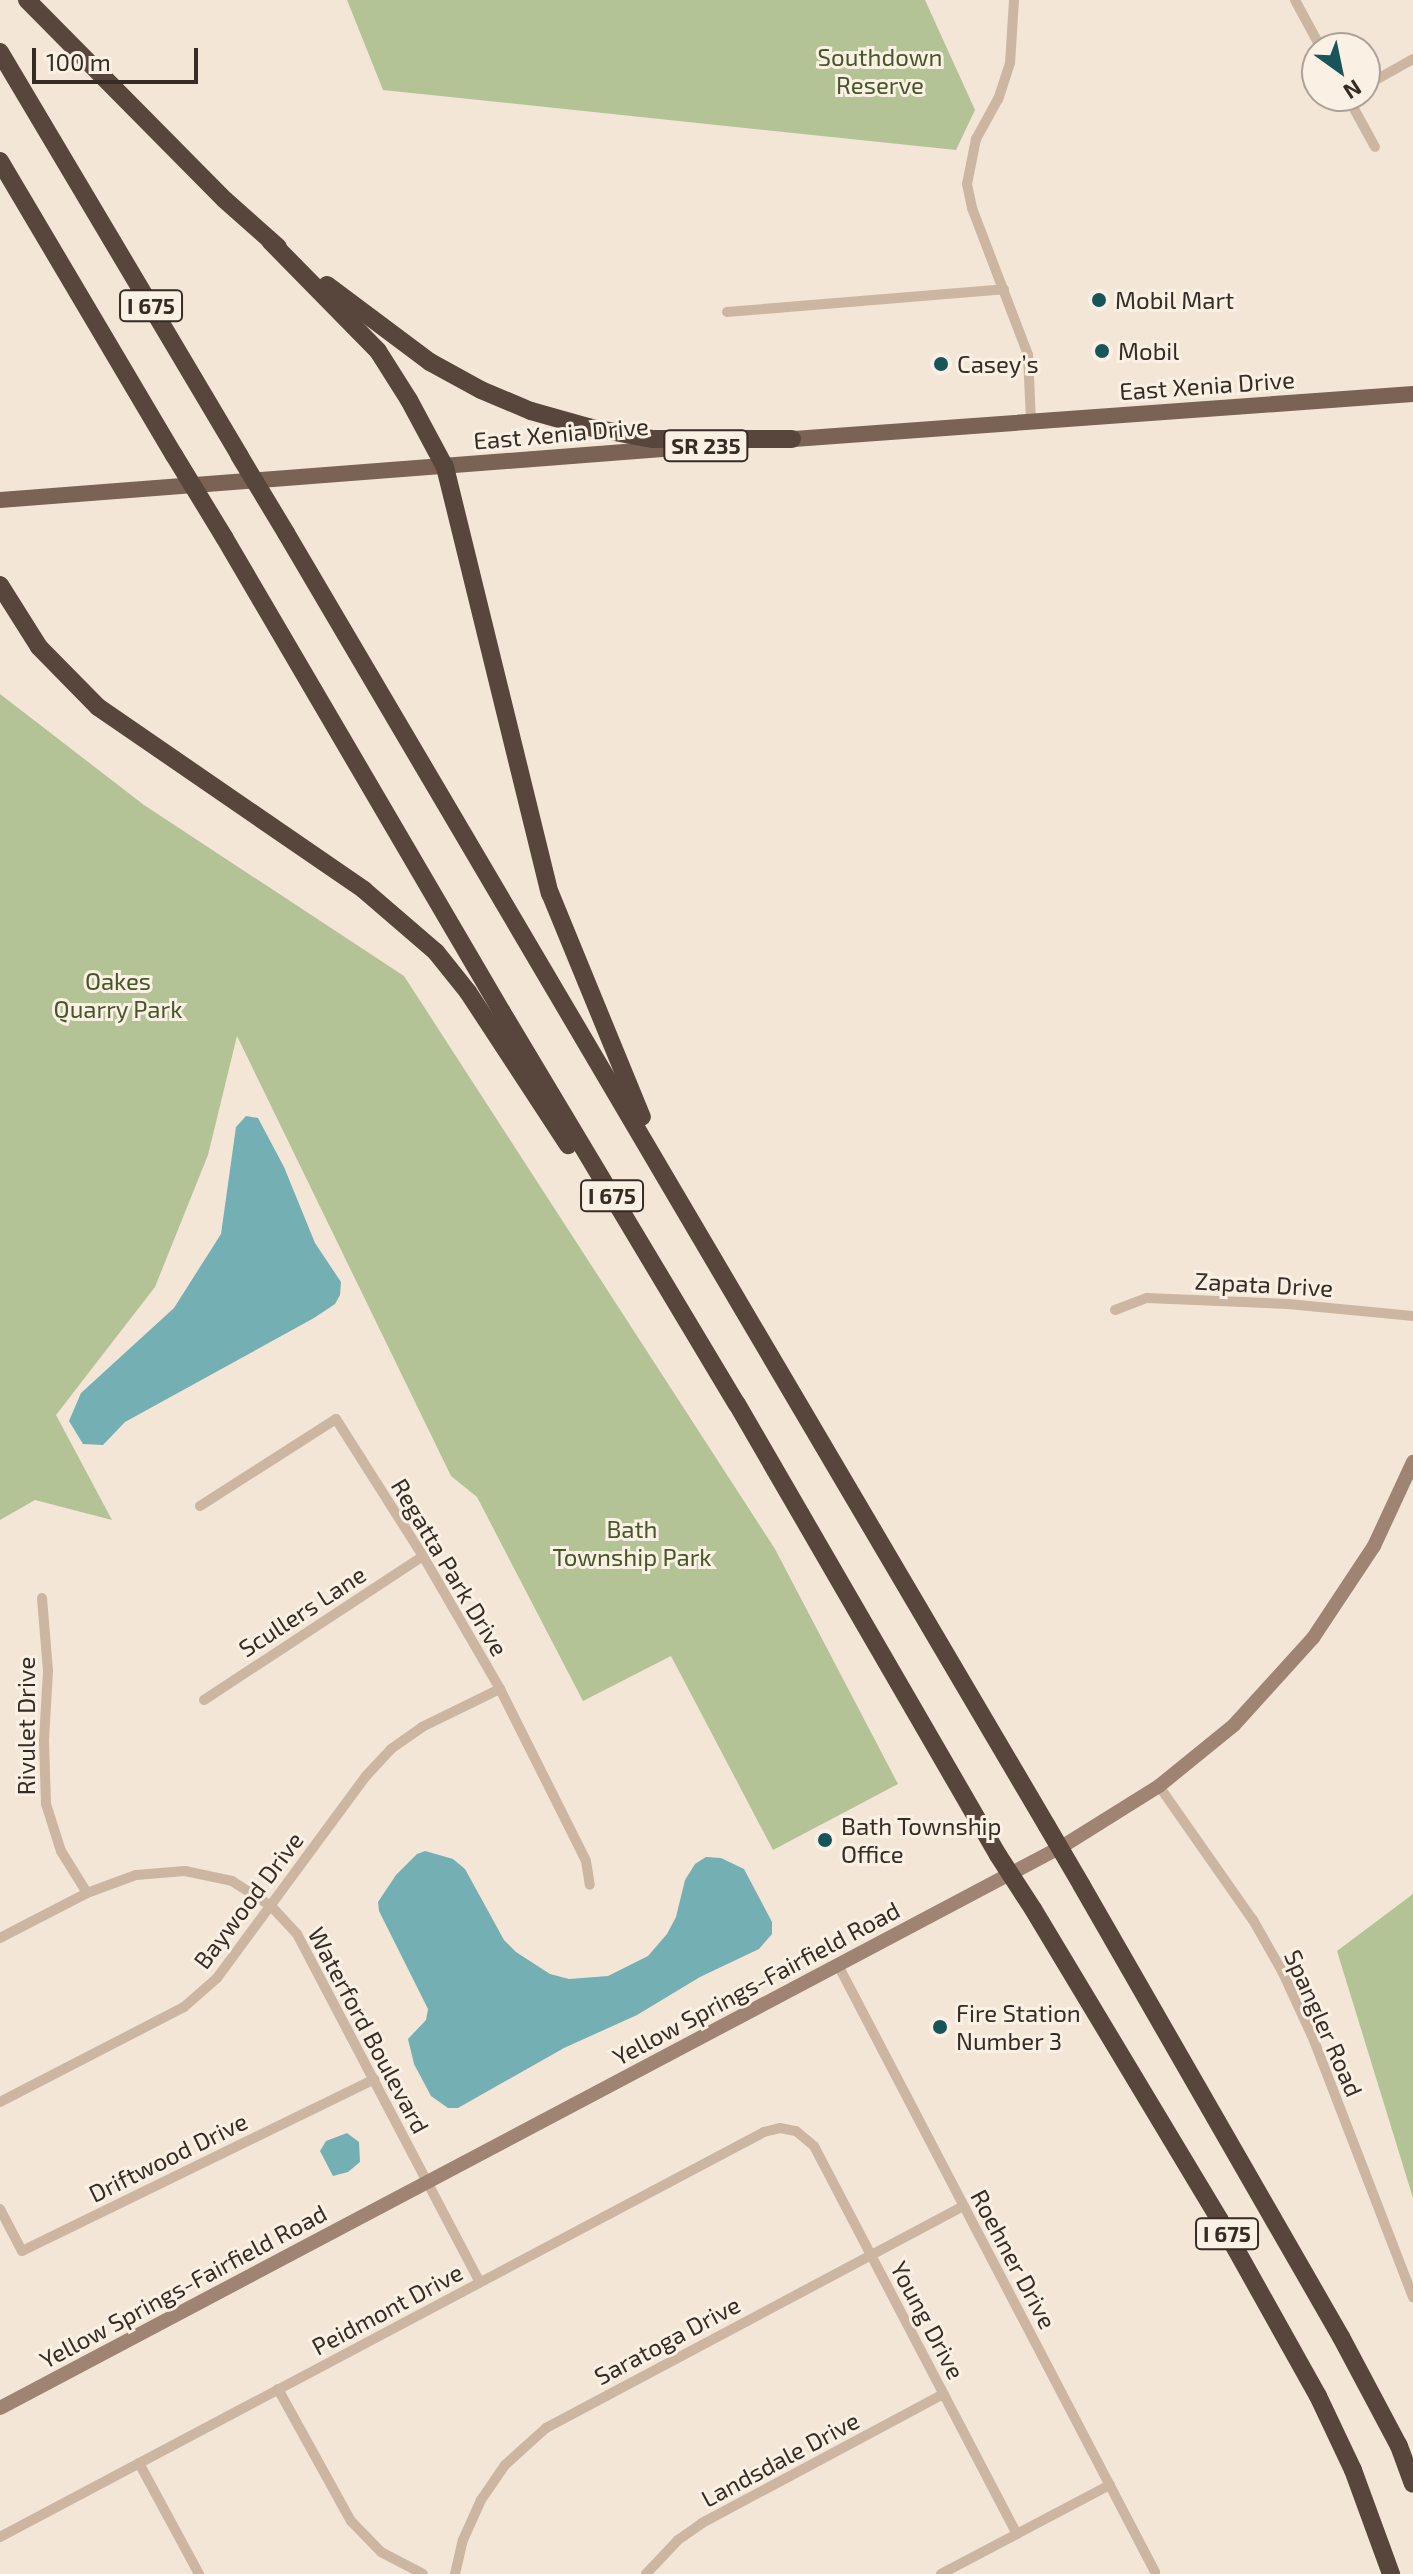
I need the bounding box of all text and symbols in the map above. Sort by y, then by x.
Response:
scale bar [36,32,202,82]
north arrow [1301,32,1381,112]
park label: Southdown Reserve [818,43,942,99]
text: 100 m [46,47,111,76]
text: N [1339,75,1367,106]
place label: Mobil Mart [1115,286,1235,314]
road number: I 675 [119,288,183,324]
marker: Mobil Mart [1090,291,1108,309]
place label: Mobil [1118,337,1179,365]
marker: Mobil [1093,342,1111,360]
place label: Casey’s [957,350,1039,378]
marker: Casey’s [932,355,950,373]
street label: East Xenia Drive [1118,364,1296,406]
street label: East Xenia Drive [472,411,650,455]
road number: SR 235 [662,428,750,464]
park label: Oakes Quarry Park [53,967,183,1023]
road number: I 675 [580,1178,644,1214]
street label: Zapata Drive [1194,1266,1334,1302]
street label: Regatta Park Drive [386,1473,514,1661]
park label: Bath Township Park [553,1515,711,1571]
street label: Scullers Lane [233,1559,371,1663]
street label: Rivulet Drive [12,1657,40,1795]
place label: Bath Township Office [841,1812,1002,1868]
street label: Baywood Drive [187,1826,309,1974]
marker: Bath Township Office [816,1831,834,1849]
street label: Yellow Springs-Fairfield Road [607,1895,905,2071]
street label: Waterford Boulevard [302,1922,436,2138]
street label: Spangler Road [1279,1945,1369,2101]
place label: Fire Station Number 3 [956,1999,1081,2055]
marker: Fire Station Number 3 [931,2018,949,2036]
street label: Driftwood Drive [84,2106,252,2208]
street label: Roehner Drive [965,2184,1063,2334]
street label: Yellow Springs-Fairfield Road [34,2198,332,2374]
road number: I 675 [1195,2216,1259,2252]
street label: Young Drive [885,2256,971,2384]
street label: Peidmont Drive [307,2257,467,2361]
street label: Saratoga Drive [589,2289,745,2391]
street label: Landsdale Drive [696,2405,864,2513]

